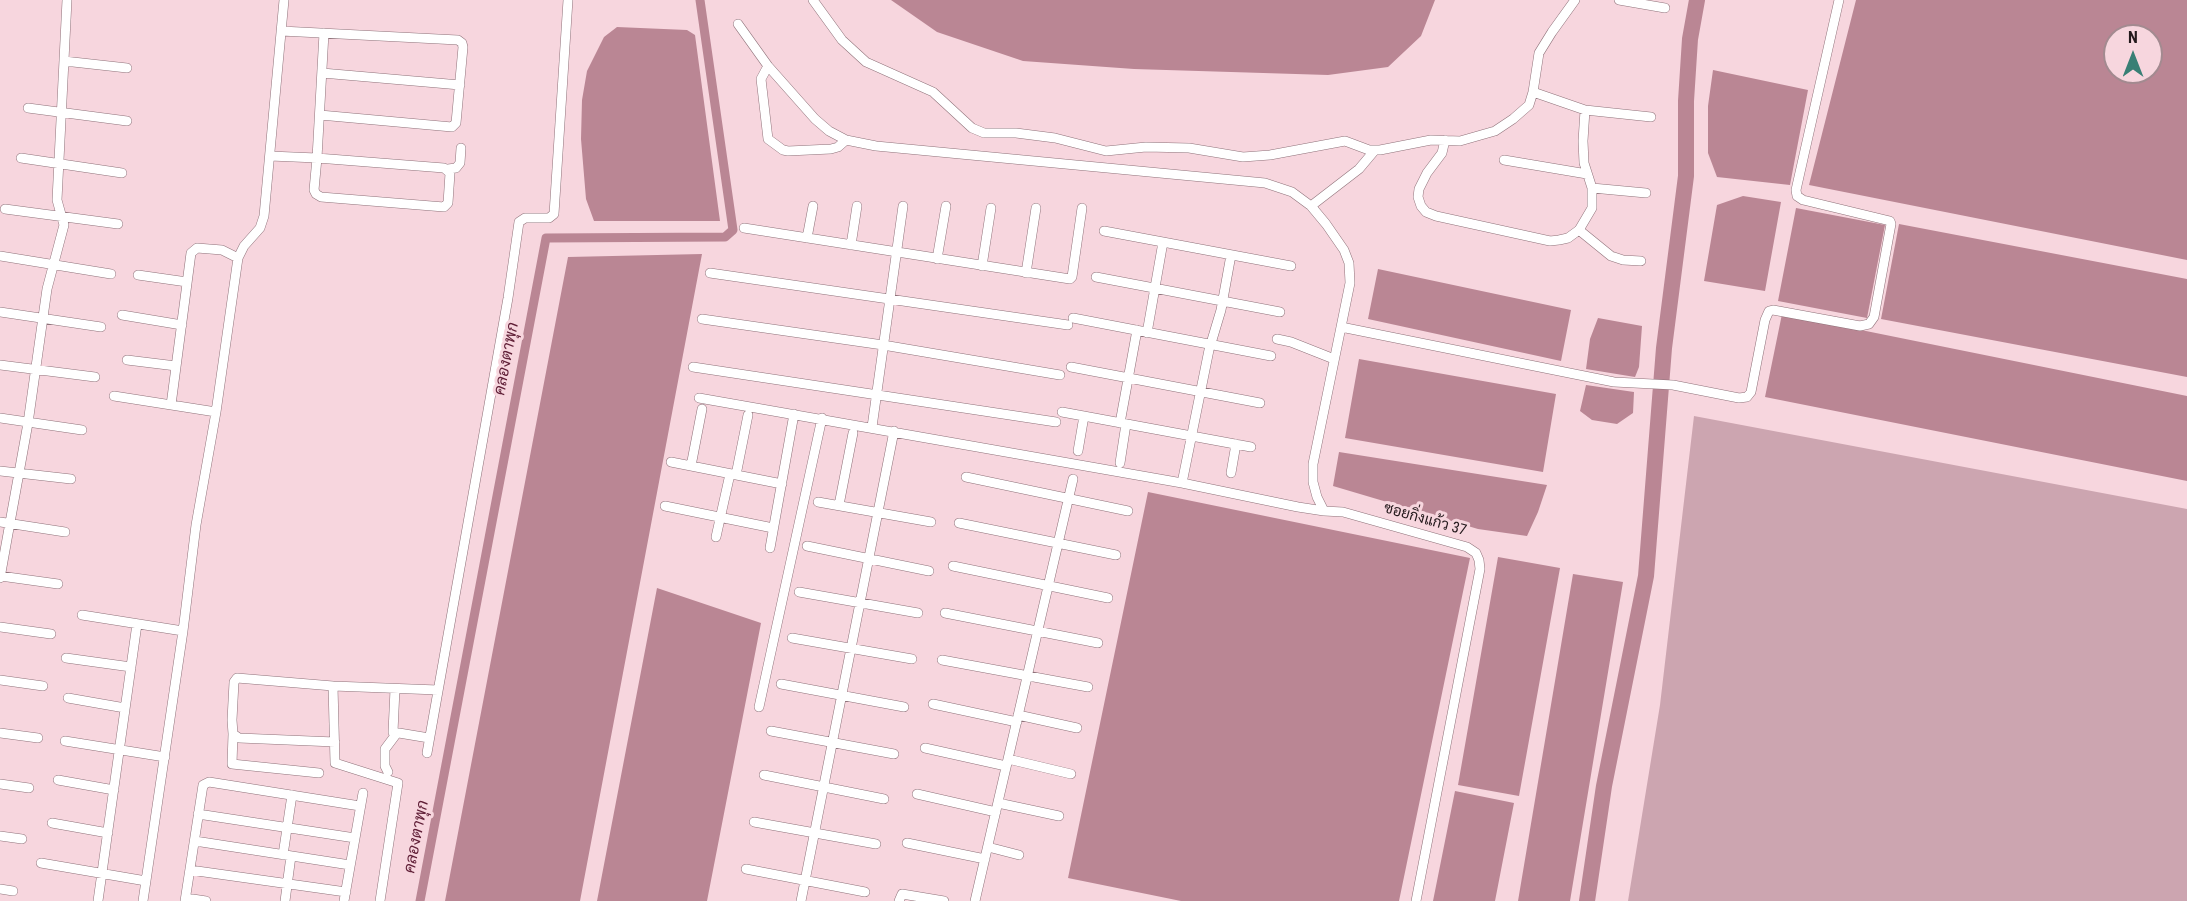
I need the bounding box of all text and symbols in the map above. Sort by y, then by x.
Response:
north arrow [2103,24,2163,84]
text: N [2128,28,2138,47]
water label: คลองตาพุก [491,321,523,397]
street label: ซอยกิ่งแก้ว 37 [1382,500,1468,540]
water label: คลองตาพุก [401,799,433,875]

